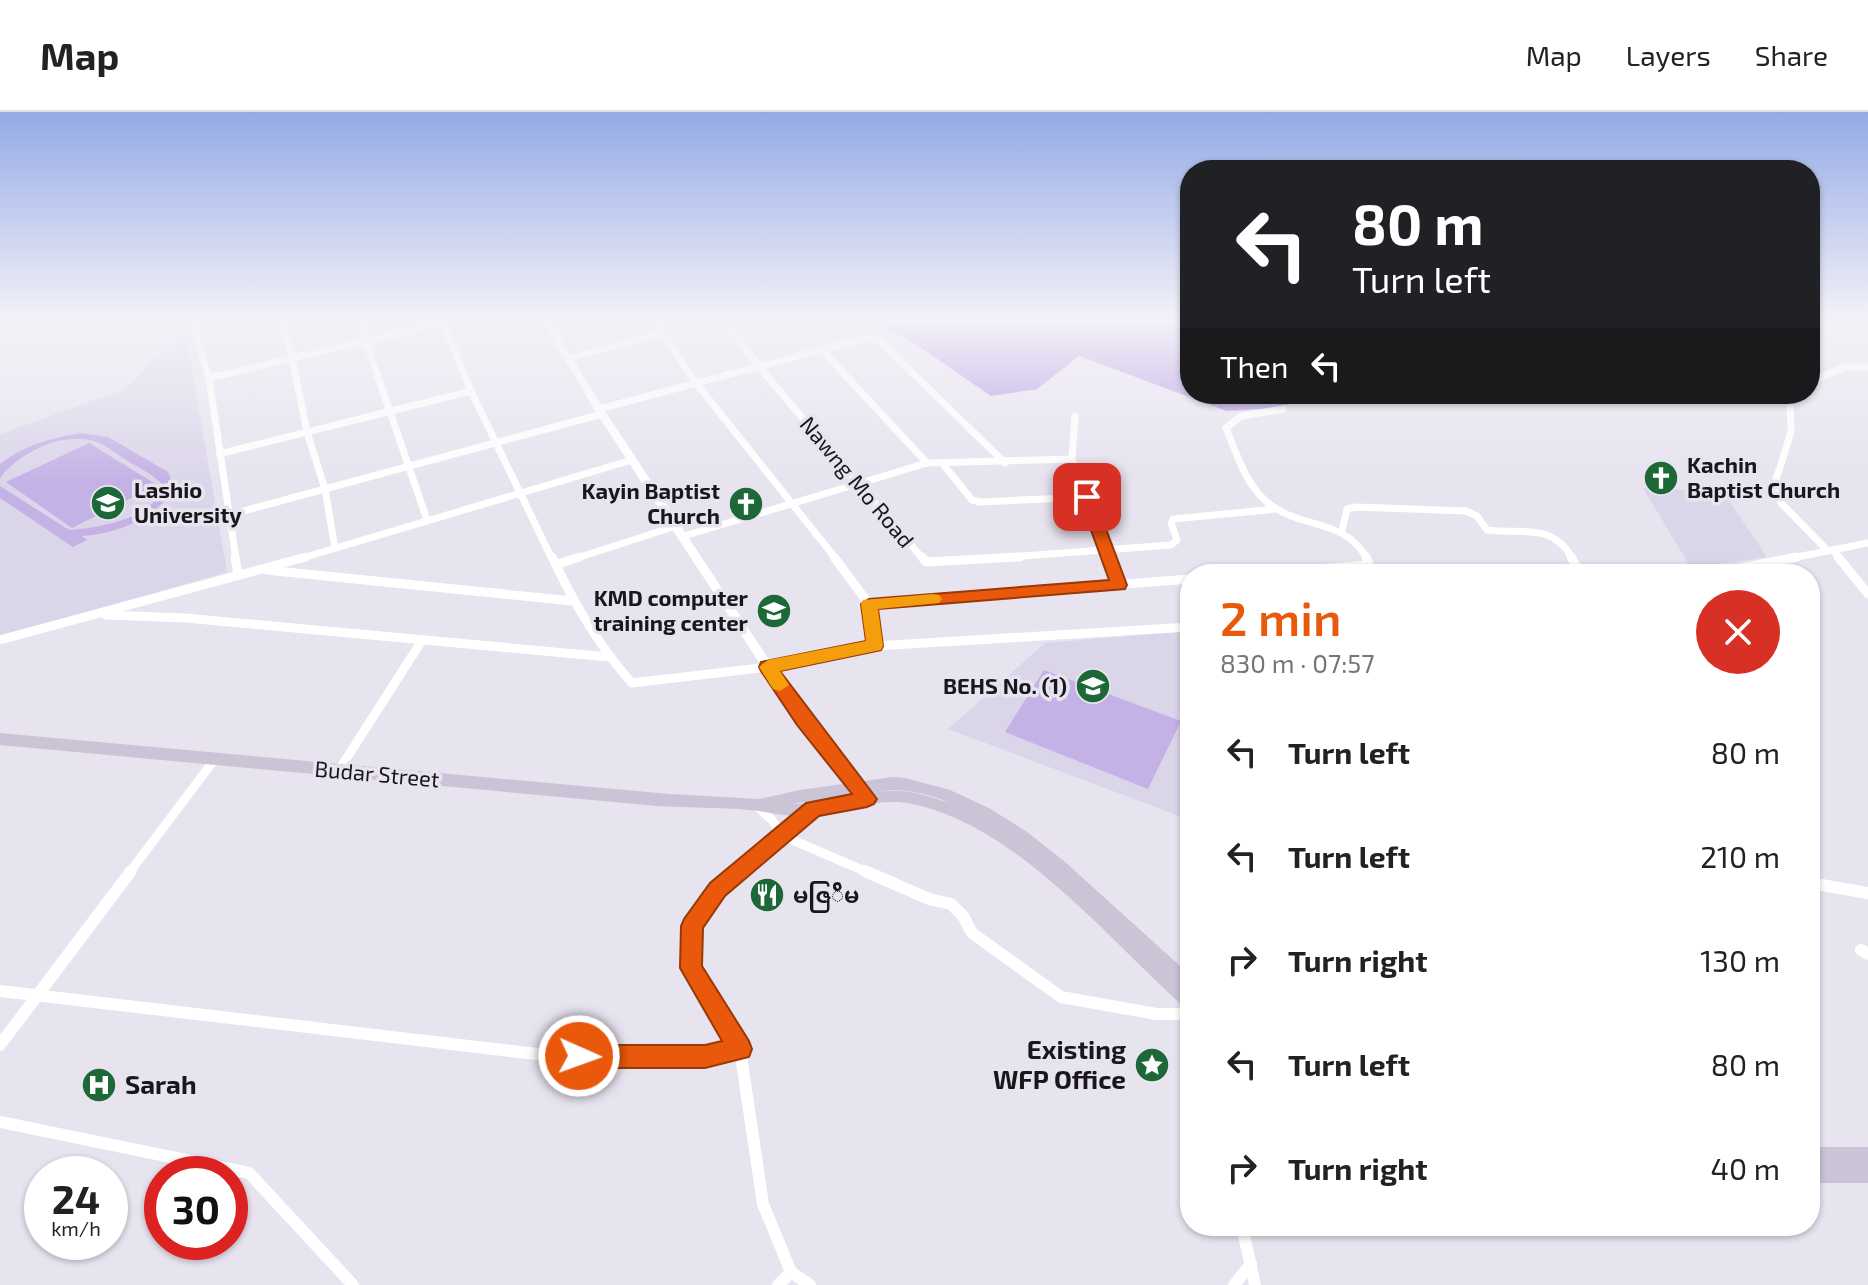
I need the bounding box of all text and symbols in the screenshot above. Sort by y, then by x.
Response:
text: Map [40,32,119,78]
text: Map [1526,38,1582,72]
text: Layers [1626,38,1711,72]
text: Share [1755,38,1828,72]
text: 80 m [1352,189,1484,256]
icon: left [1220,192,1324,296]
text: Turn left [1352,257,1491,300]
icon: left [1304,344,1348,388]
text: Then [1220,348,1288,384]
street label: Nawng Mo Road [795,411,920,552]
place label: Kachin Baptist Church [1687,451,1840,502]
church icon: Kachin Baptist Church [1642,459,1680,497]
pin [1053,463,1121,531]
icon: arrive [1065,475,1109,519]
place label: Lashio University [134,476,242,528]
place label: Kayin Baptist Church [581,477,720,528]
school or university icon: Lashio University [89,484,127,522]
church icon: Kayin Baptist Church [727,485,765,523]
place label: KMD computer training center [593,584,749,635]
text: 2 min [1220,588,1341,646]
button: close [1696,590,1780,674]
school or university icon: KMD computer training center [755,592,793,630]
text: 830 m · 07:57 [1220,647,1375,678]
school or university icon: BEHS No. (1) [1074,667,1112,705]
place label: BEHS No. (1) [943,672,1067,698]
icon: left [1220,730,1264,774]
text: Turn left [1288,734,1410,770]
text: 80 m [1711,734,1780,770]
street label: Budar Street [314,755,441,791]
icon: left [1220,834,1264,878]
text: Turn left [1288,838,1410,874]
text: 210 m [1700,838,1780,874]
restaurant icon: မဇြ်ိမ [748,876,786,914]
place label: မဇြ်ိမ [793,881,859,913]
icon: right [1220,938,1264,982]
text: Turn right [1288,942,1428,978]
text: 130 m [1700,942,1780,978]
position arrow [537,1014,621,1098]
place label: Existing WFP Office [993,1033,1126,1094]
icon: left [1220,1042,1264,1086]
place icon: Existing WFP Office [1133,1046,1171,1084]
text: Turn left [1288,1046,1410,1082]
text: 80 m [1711,1046,1780,1082]
hospital icon: Sarah [80,1066,118,1104]
place label: Sarah [125,1068,197,1099]
icon: right [1220,1146,1264,1190]
text: Turn right [1288,1150,1428,1186]
text: 40 m [1710,1150,1780,1186]
speed limit sign: 30 [144,1156,248,1260]
text: 24 [52,1174,100,1222]
text: km/h [51,1216,101,1240]

